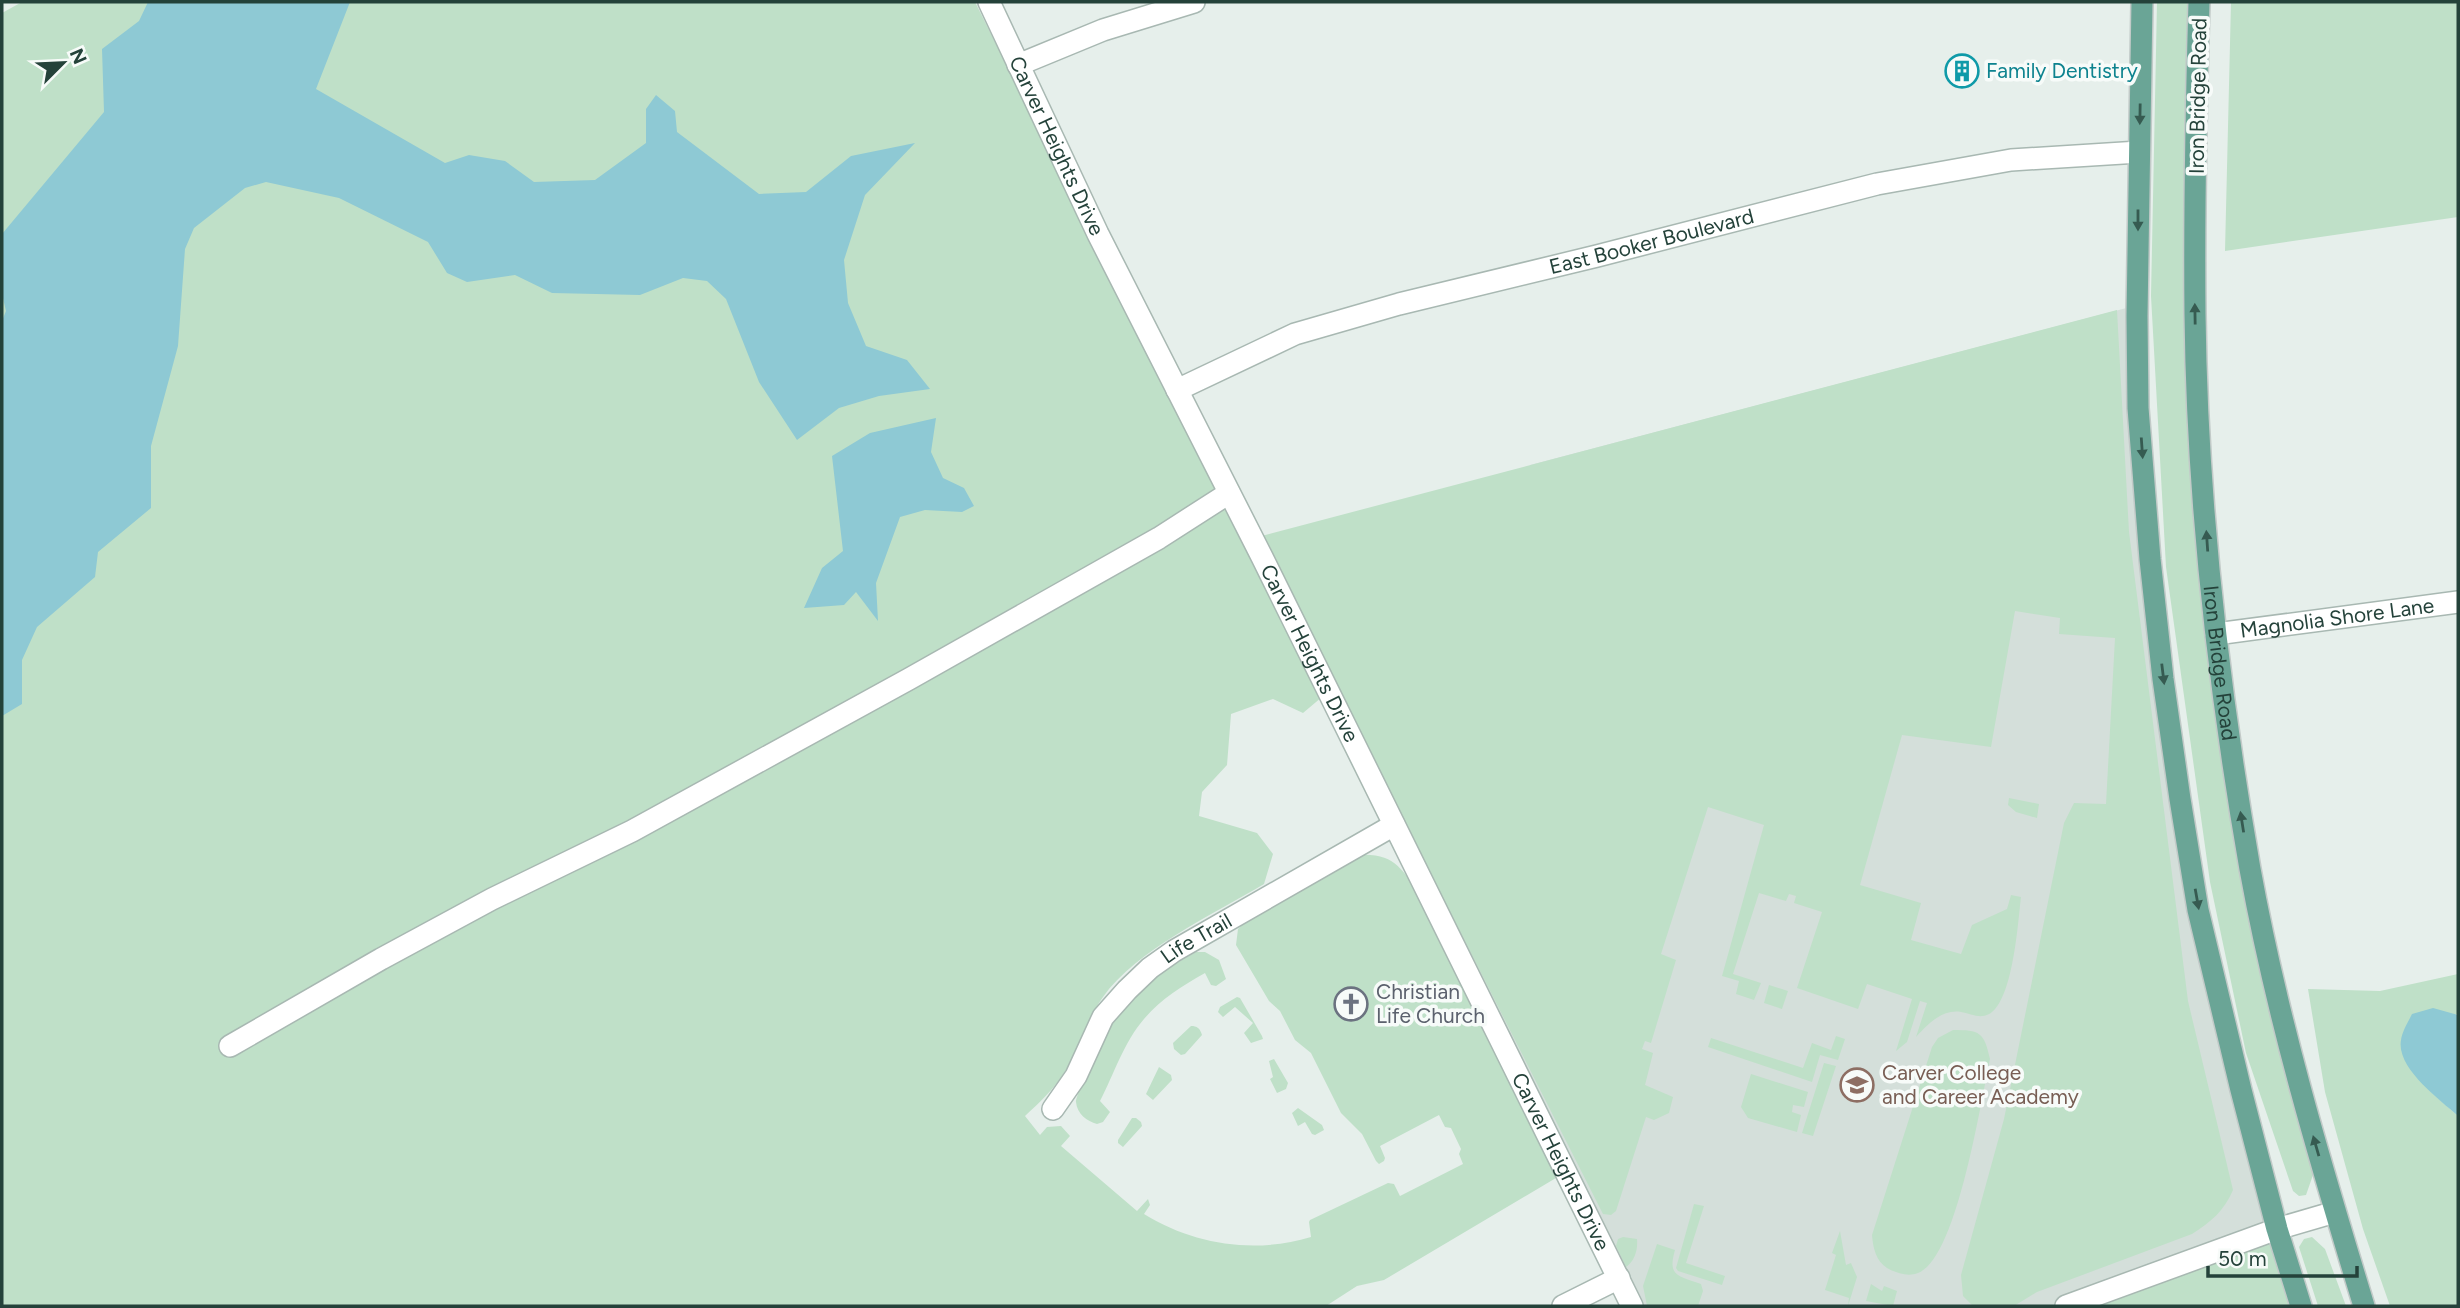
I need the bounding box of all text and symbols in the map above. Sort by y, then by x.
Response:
street label: Iron Bridge Road [2184,18,2211,174]
north arrow [28,28,98,98]
text: N [65,45,92,68]
street label: Carver Heights Drive [1004,52,1110,239]
building icon: Family Dentistry [1943,52,1981,90]
place label: Family Dentistry [1986,58,2138,83]
one-way arrow [2134,103,2145,125]
street label: East Booker Boulevard [1547,203,1757,279]
one-way arrow [2132,210,2144,232]
one-way arrow [2189,303,2201,325]
one-way arrow [2137,437,2148,459]
one-way arrow [2201,530,2212,552]
street label: Carver Heights Drive [1256,560,1364,746]
street label: Iron Bridge Road [2199,584,2242,742]
street label: Magnolia Shore Lane [2238,592,2435,643]
one-way arrow [2157,663,2168,685]
one-way arrow [2236,811,2247,833]
one-way arrow [2192,888,2203,910]
street label: Life Trail [1155,908,1236,969]
place label: Christian Life Church [1376,979,1485,1028]
church icon: Christian Life Church [1332,985,1370,1023]
place label: Carver College and Career Academy [1882,1060,2079,1109]
school or university icon: Carver College and Career Academy [1838,1066,1876,1104]
street label: Carver Heights Drive [1507,1068,1616,1254]
one-way arrow [2310,1136,2320,1157]
scale bar [2208,1234,2357,1278]
text: 50 m [2218,1246,2267,1271]

